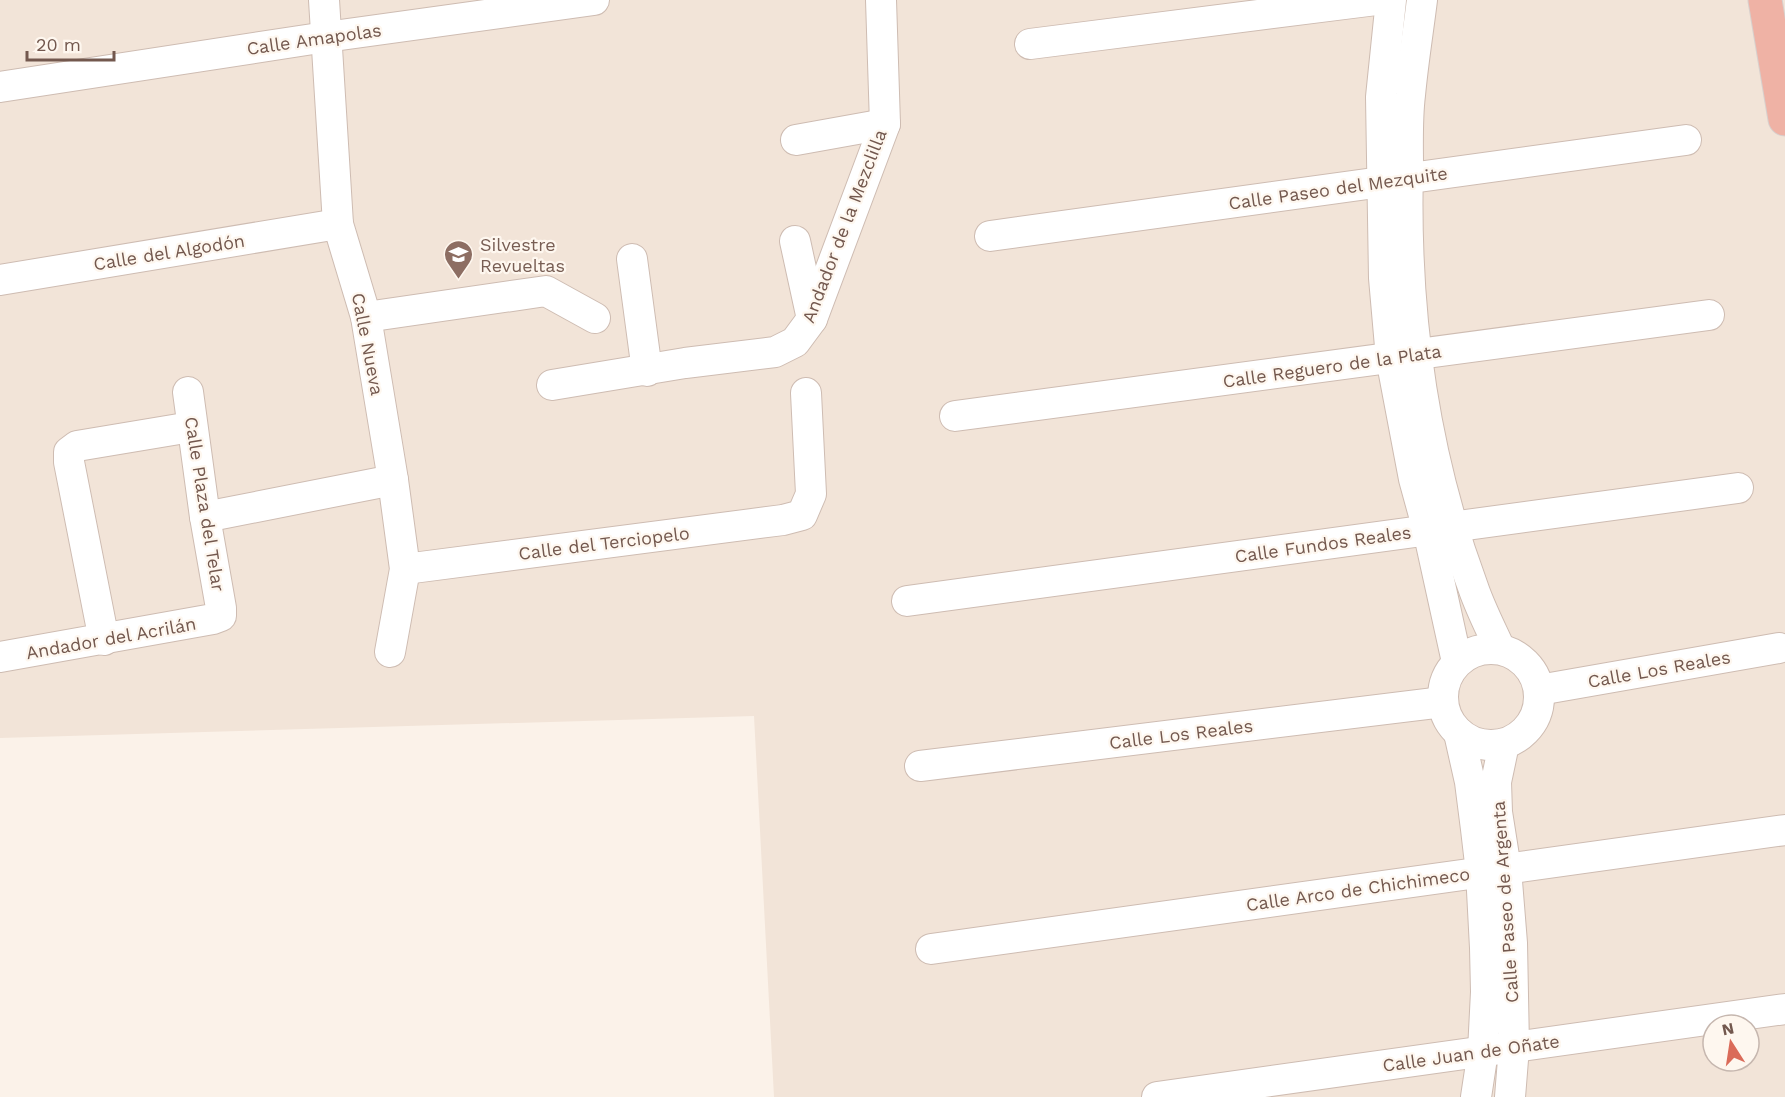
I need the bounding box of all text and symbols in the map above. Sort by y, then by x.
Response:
street label: Calle Amapolas [245,19,383,59]
scale bar [27,24,114,62]
text: 20 m [36,34,81,55]
street label: Andador de la Mezclilla [797,126,891,326]
street label: Calle Paseo del Mezquite [1227,162,1449,214]
street label: Calle del Algodón [92,230,246,274]
place label: Silvestre Revueltas [480,234,565,276]
school or university icon: Silvestre Revueltas [443,238,475,280]
street label: Calle Nueva [348,291,388,397]
street label: Calle Reguero de la Plata [1221,340,1443,392]
street label: Calle Plaza del Telar [181,415,229,593]
street label: Calle Fundos Reales [1233,521,1413,567]
street label: Calle del Terciopelo [517,522,691,564]
street label: Andador del Acrilán [24,613,198,663]
street label: Calle Los Reales [1586,646,1732,692]
street label: Calle Los Reales [1108,715,1254,753]
street label: Calle Paseo de Argenta [1487,800,1523,1004]
street label: Calle Arco de Chichimeco [1245,863,1471,915]
north arrow [1701,1013,1761,1073]
text: N [1720,1018,1736,1039]
street label: Calle Juan de Oñate [1381,1030,1561,1076]

